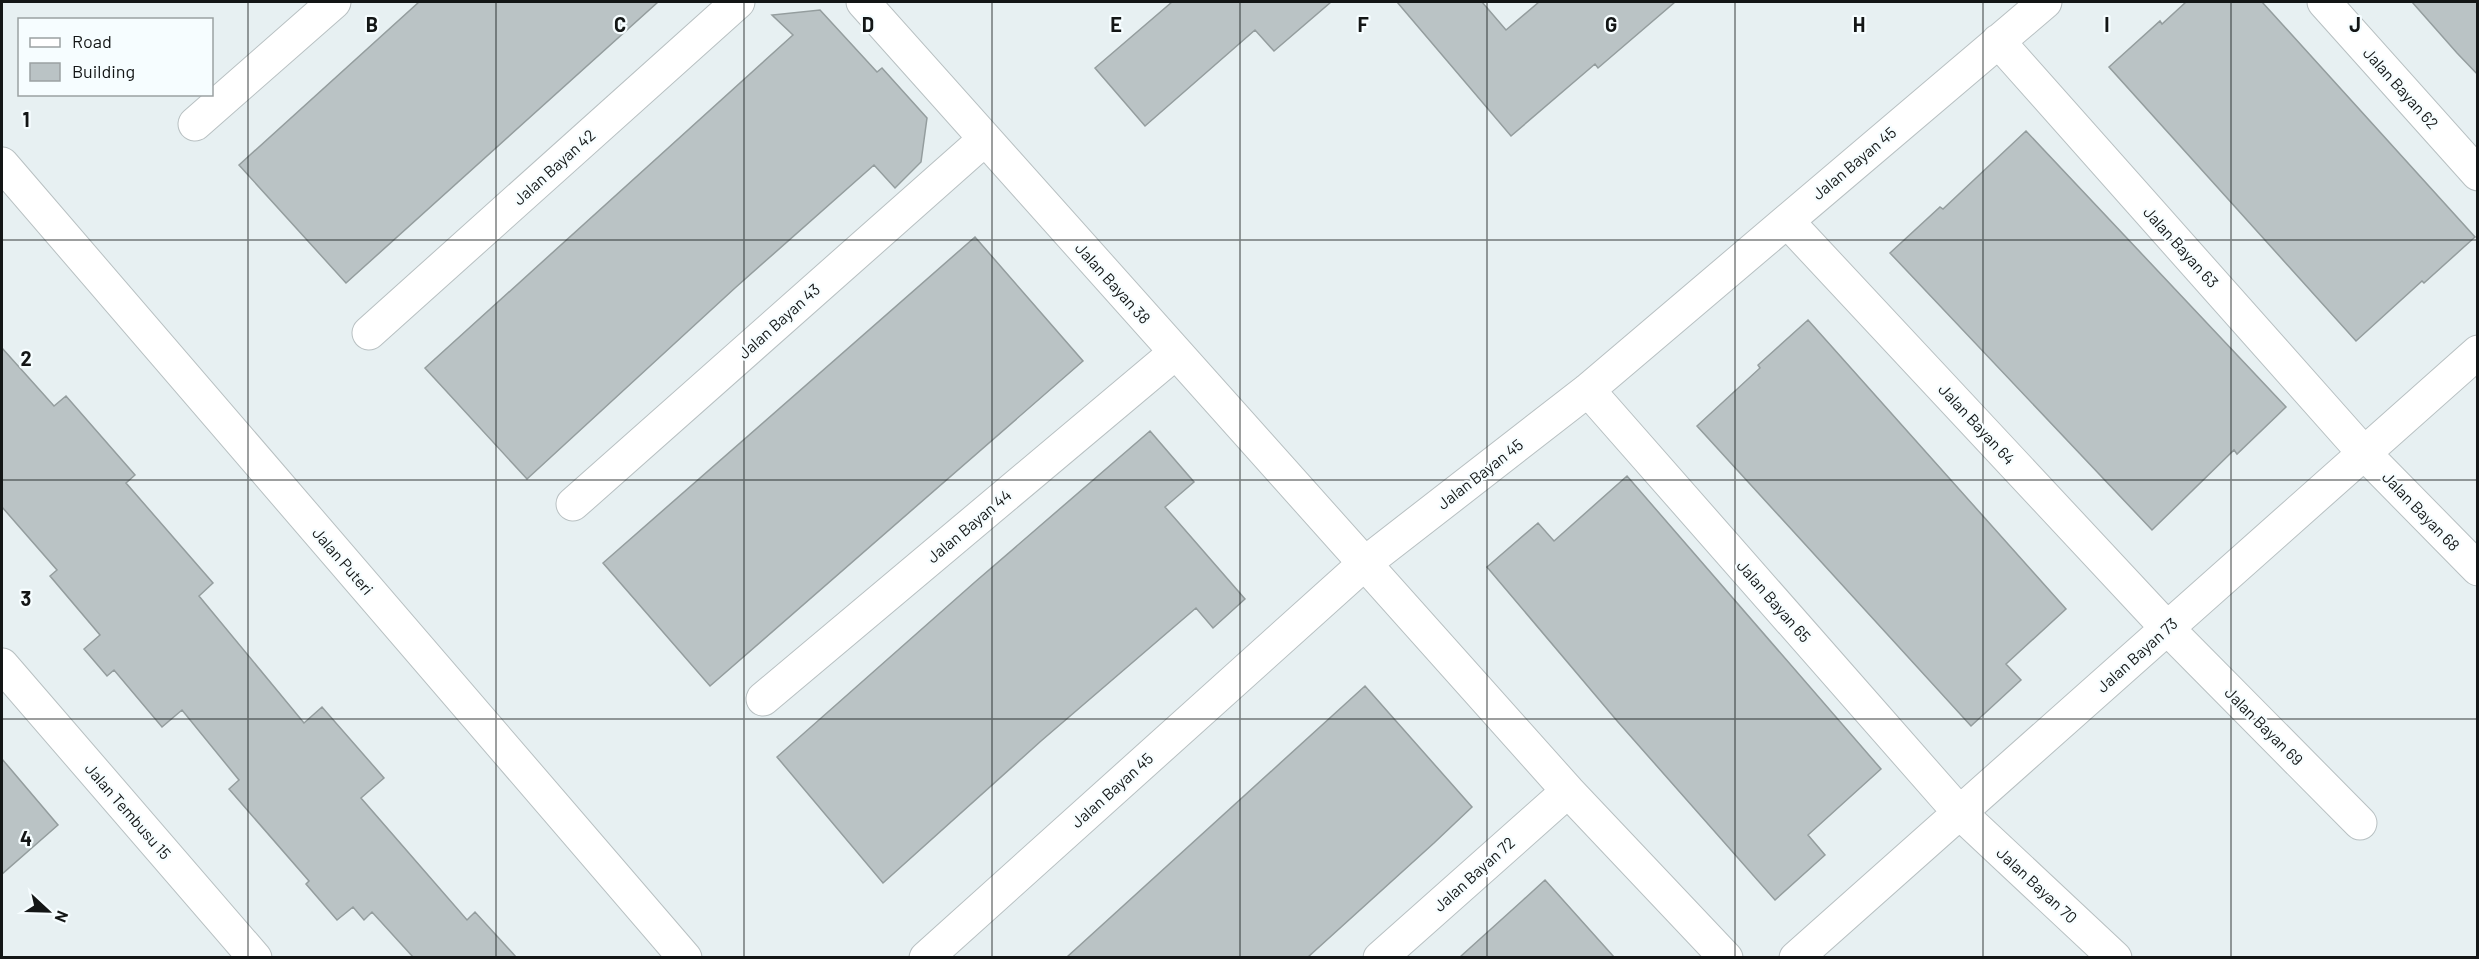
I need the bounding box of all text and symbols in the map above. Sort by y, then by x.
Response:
text: B [366,12,378,36]
text: C [614,12,626,36]
text: D [862,12,874,36]
text: E [1110,12,1122,36]
text: F [1357,12,1369,36]
text: G [1605,12,1617,36]
text: H [1853,12,1865,36]
text: I [2104,12,2110,36]
text: J [2349,12,2361,36]
legend [18,18,213,96]
text: Road [72,30,112,52]
street label: Jalan Bayan 62 [2360,43,2443,132]
text: Building [72,60,135,82]
text: 1 [22,107,30,131]
street label: Jalan Bayan 45 [1808,122,1899,203]
street label: Jalan Bayan 42 [509,125,599,208]
street label: Jalan Bayan 63 [2140,202,2223,291]
street label: Jalan Bayan 38 [1072,238,1155,327]
street label: Jalan Bayan 43 [734,279,823,362]
text: 2 [20,346,32,370]
street label: Jalan Bayan 64 [1935,379,2020,468]
street label: Jalan Bayan 45 [1433,434,1526,513]
street label: Jalan Bayan 68 [2379,467,2464,554]
street label: Jalan Bayan 44 [923,485,1015,566]
street label: Jalan Puteri [309,523,378,598]
street label: Jalan Bayan 65 [1733,556,1815,646]
text: 3 [21,586,31,610]
street label: Jalan Bayan 73 [2092,613,2181,696]
street label: Jalan Bayan 69 [2221,683,2307,769]
street label: Jalan Bayan 45 [1067,748,1156,831]
street label: Jalan Tembusu 15 [81,759,175,863]
text: 4 [20,826,32,850]
street label: Jalan Bayan 72 [1429,832,1518,915]
street label: Jalan Bayan 70 [1993,843,2081,927]
north arrow [18,881,78,941]
text: N [52,908,73,925]

